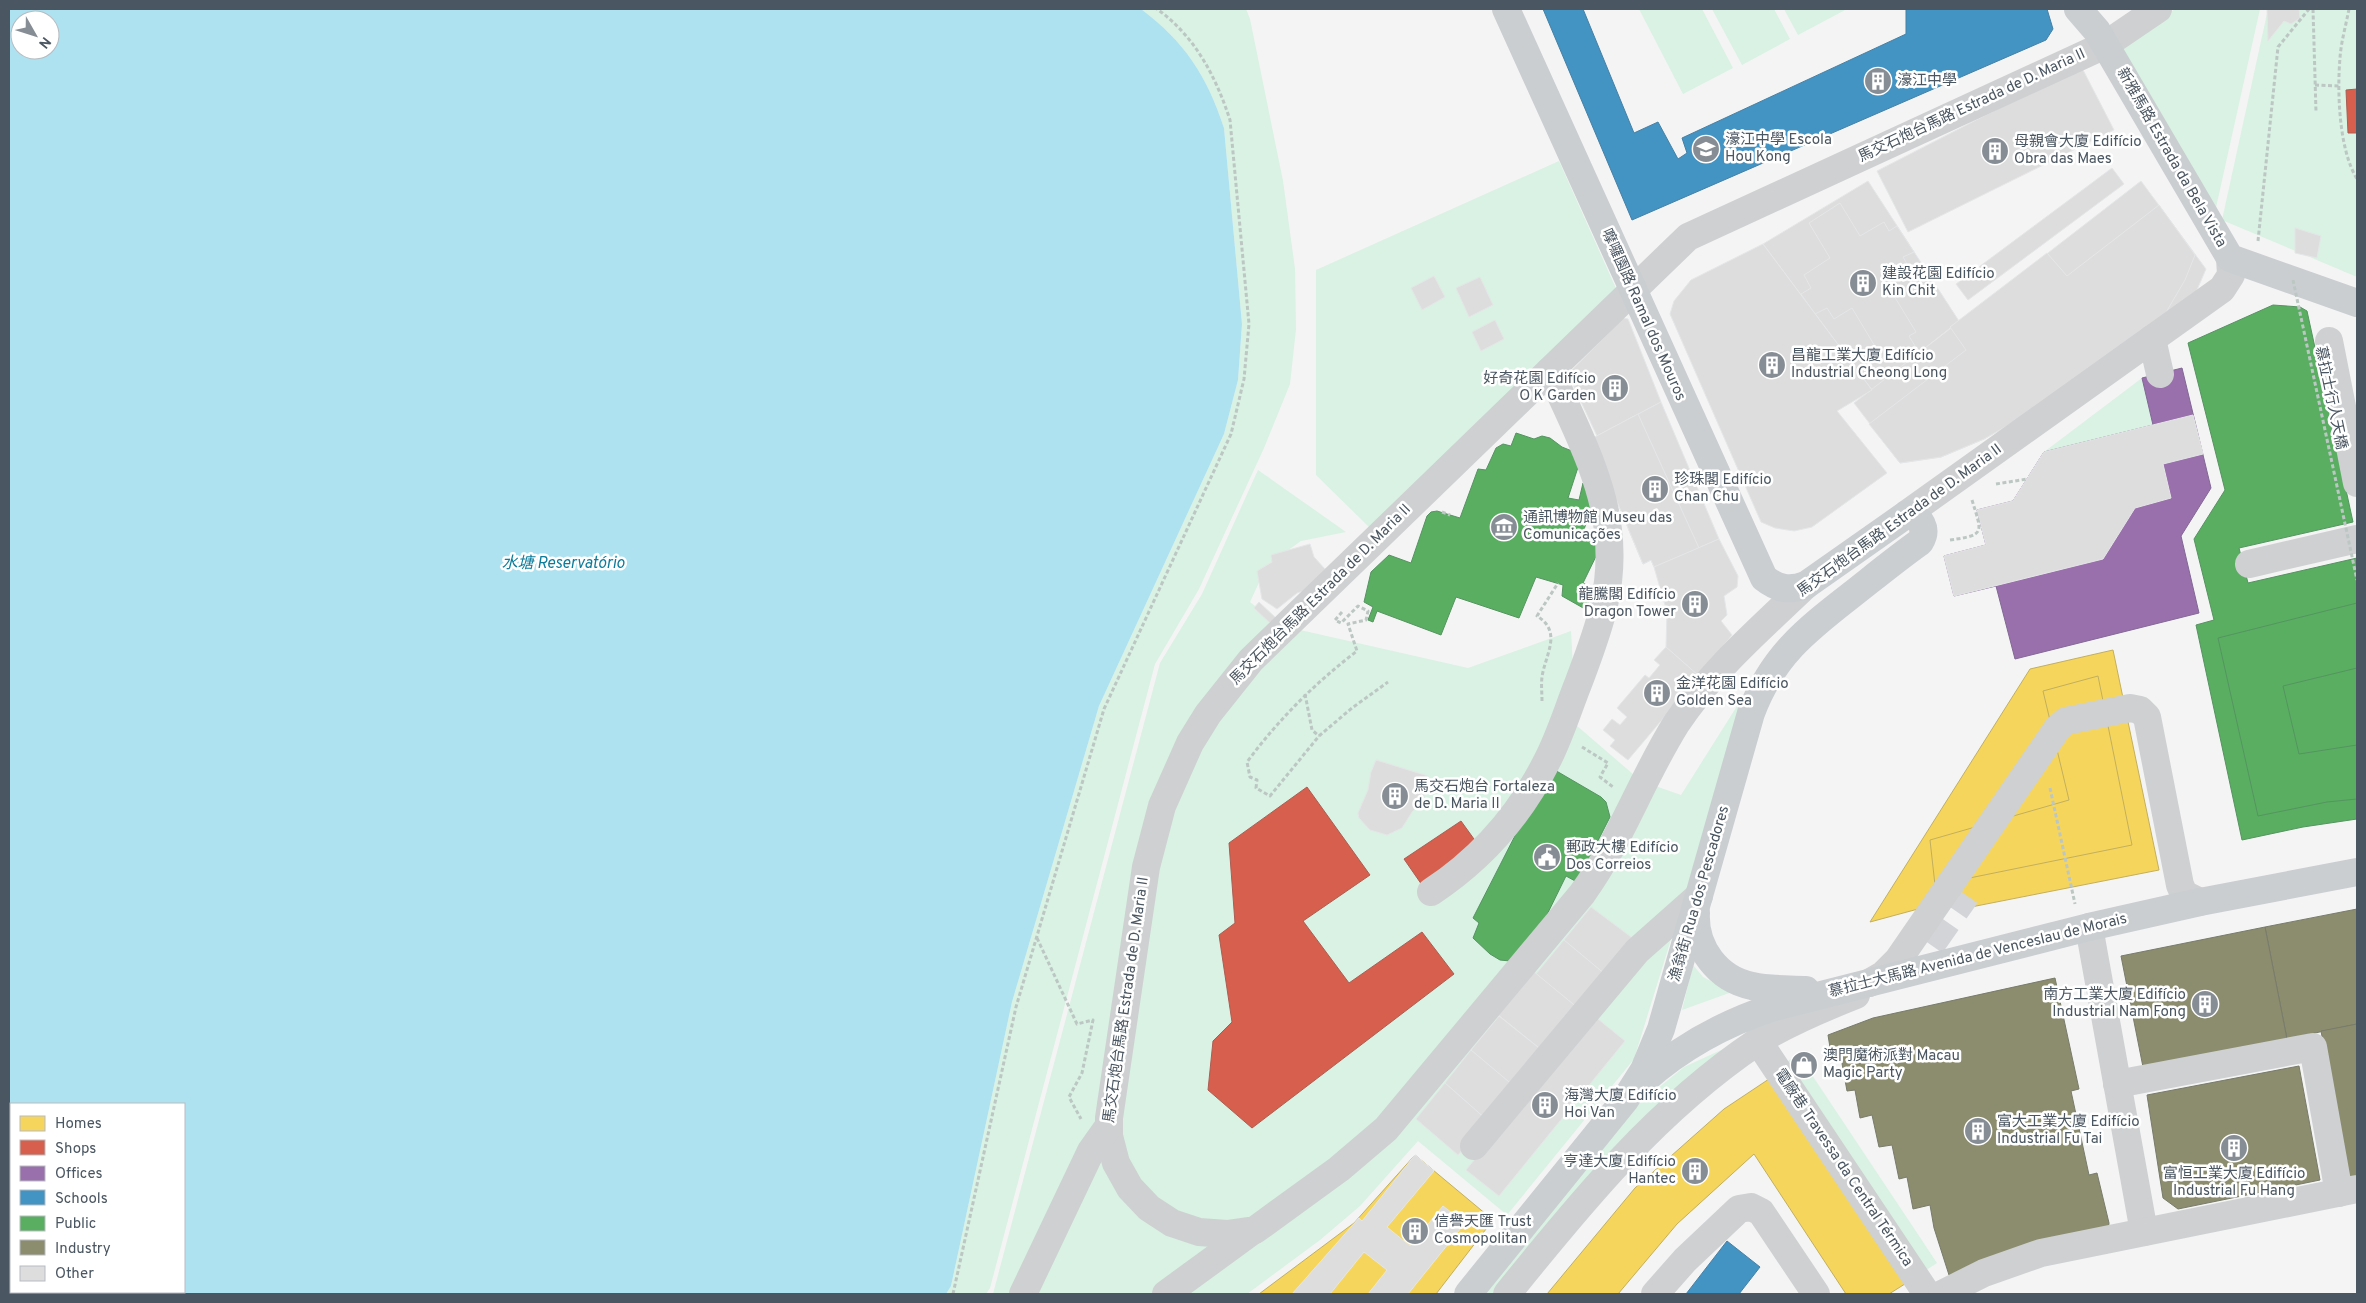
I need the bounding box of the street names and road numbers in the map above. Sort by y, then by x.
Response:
street label: 馬交石炮台馬路 Estrada de D. Maria II [1855,44,2089,167]
street label: 新雅馬路 Estrada da Bela Vista [2112,65,2230,251]
street label: 嚤囉園路 Ramal dos Mouros [1596,226,1690,404]
street label: 慕拉士行人天橋 [2310,344,2351,451]
street label: 馬交石炮台馬路 Estrada de D. Maria II [1793,440,2006,602]
street label: 馬交石炮台馬路 Estrada de D. Maria II [1226,500,1416,690]
street label: 漁翁街 Rua dos Pescadores [1666,804,1734,984]
street label: 馬交石炮台馬路 Estrada de D. Maria II [1099,876,1154,1124]
street label: 慕拉士大馬路 Avenida de Venceslau de Morais [1827,909,2129,1002]
street label: 電廠巷 Travessa da Central Térmica [1770,1065,1916,1271]

